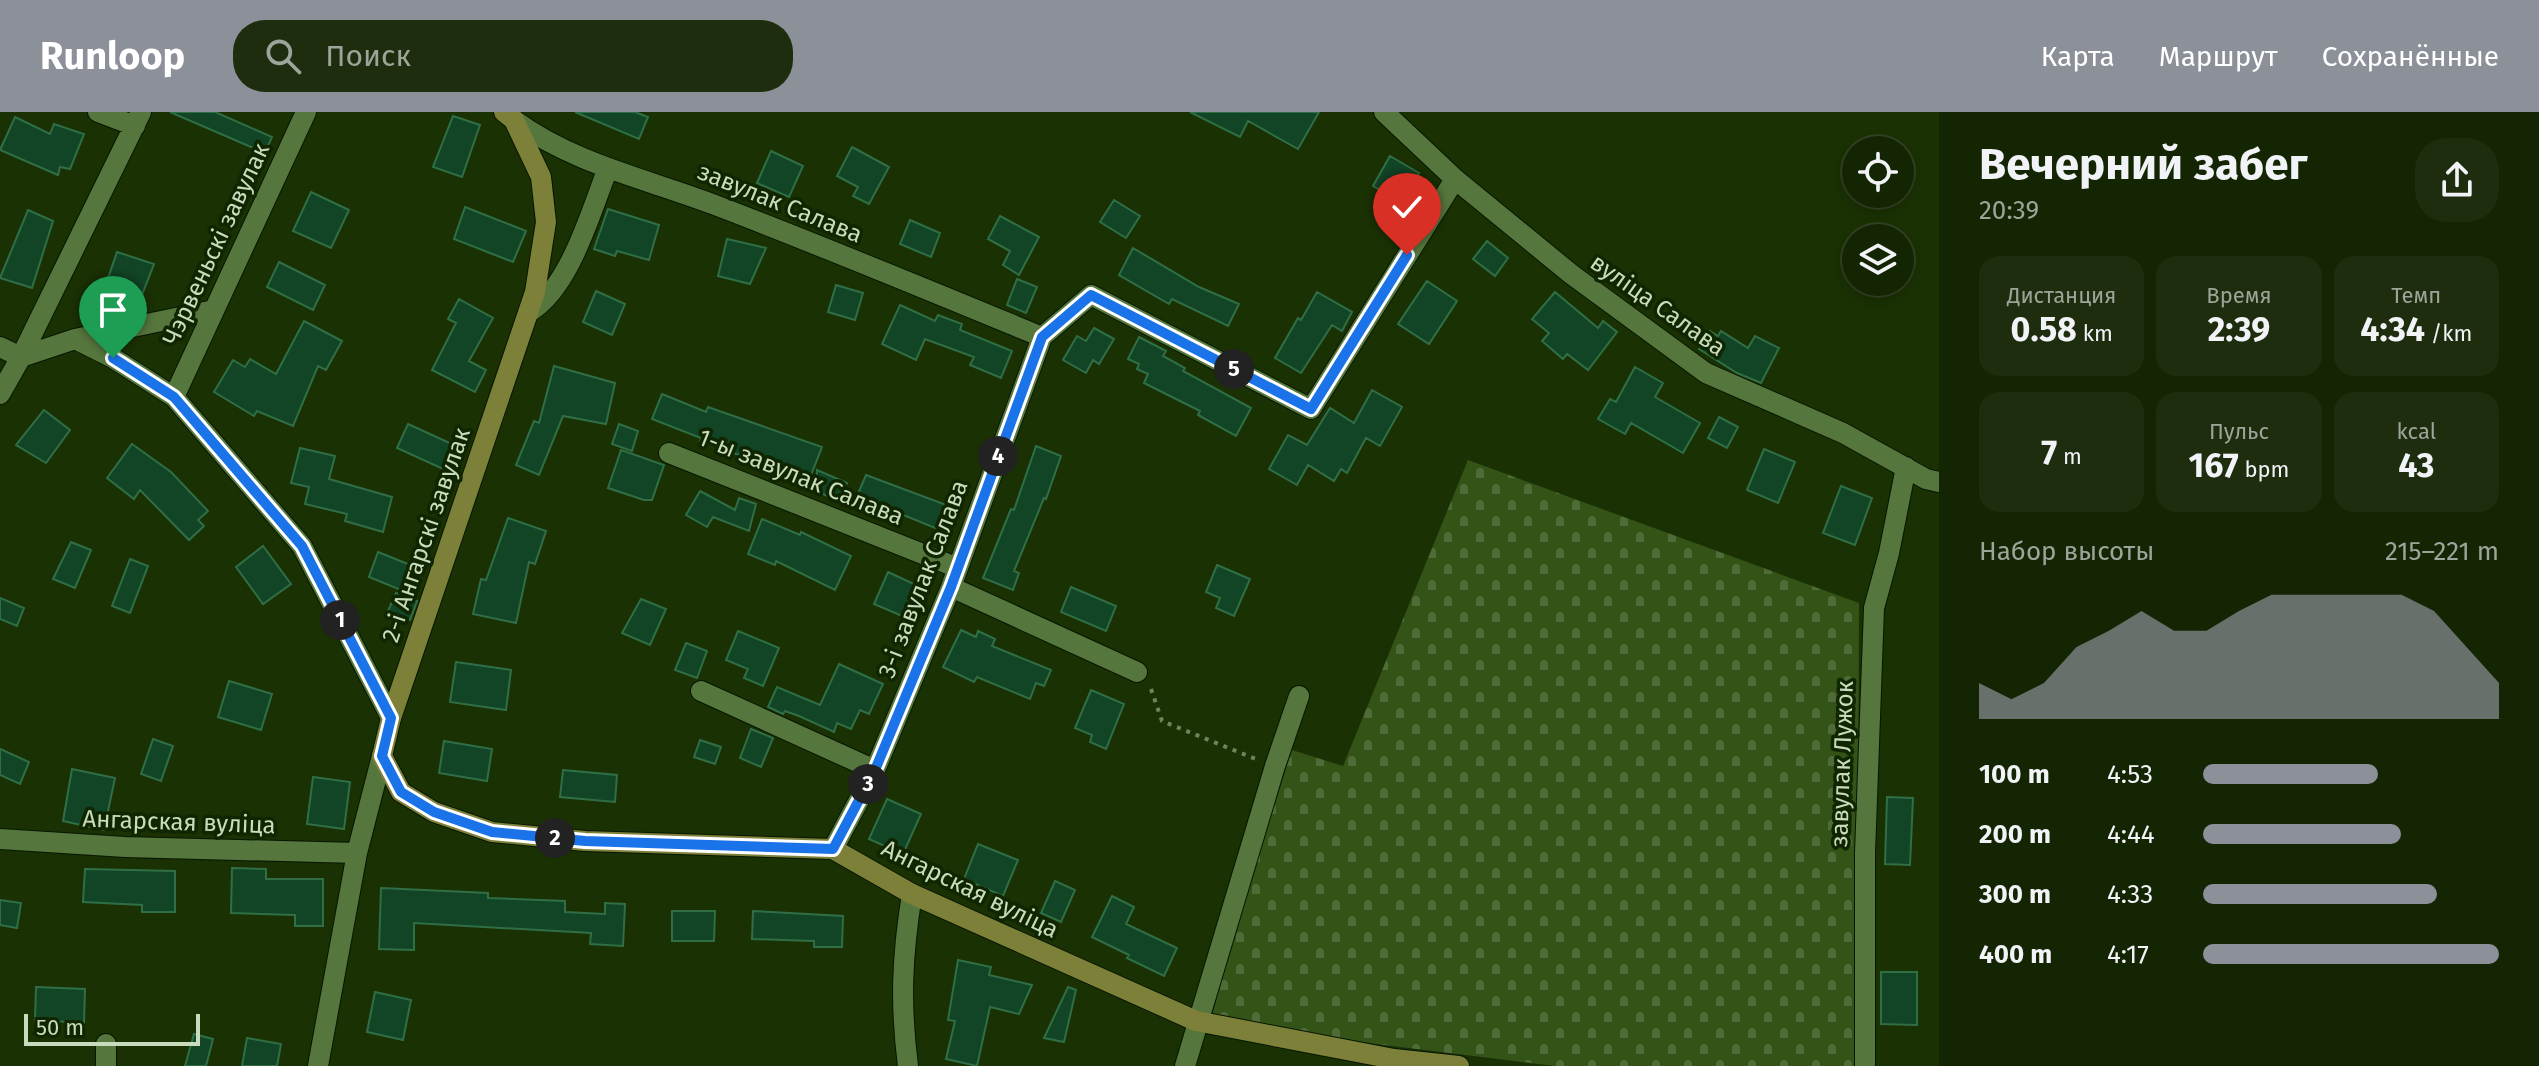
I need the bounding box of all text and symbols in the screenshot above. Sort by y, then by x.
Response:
search box [233,20,793,92]
text: Runloop [40,33,185,79]
icon: search [261,34,305,78]
text: Поиск [325,38,411,74]
text: Карта [2041,40,2115,73]
text: Маршрут [2159,40,2278,73]
text: Сохранённые [2322,40,2499,73]
map controls [1842,136,1914,296]
button: locate [1842,136,1914,208]
street label: Чэрвеньскі завулак [157,138,275,349]
text: Вечерний забег [1979,138,2308,191]
button: share [2415,138,2499,222]
street label: завулак Салава [694,157,866,249]
pin [1373,173,1441,255]
icon: check [1385,185,1429,229]
text: 20:39 [1979,195,2039,226]
button: layers [1842,224,1914,296]
street label: вуліца Салава [1585,248,1731,362]
pin [79,276,147,358]
text: Дистанция [2007,282,2116,309]
text: Время [2206,282,2272,309]
text: Темп [2391,282,2441,309]
icon: arrive [91,288,135,332]
text: 0.58 [2011,309,2077,350]
text: 2:39 [2208,309,2270,350]
text: 4:34 [2360,309,2425,350]
text: km [2077,320,2113,347]
text: /km [2425,320,2472,347]
pin: 5 [1214,349,1254,389]
text: 5 [1228,355,1240,382]
text: Пульс [2209,418,2269,445]
text: kcal [2397,418,2436,445]
street label: 2-і Ангарскі завулак [376,423,476,646]
street label: 1-ы завулак Салава [694,423,908,531]
text: 7 [2041,432,2057,473]
pin: 4 [978,436,1018,476]
text: 4 [992,442,1004,469]
text: m [2057,443,2082,470]
text: 167 [2189,445,2239,486]
text: 43 [2398,445,2435,486]
text: bpm [2239,456,2289,483]
street label: 3-і завулак Салава [872,476,974,682]
text: Набор высоты [1979,536,2154,567]
text: 215–221 m [2385,536,2499,567]
pin: 1 [320,600,360,640]
text: 1 [335,606,345,633]
street label: завулак Лужок [1825,680,1859,848]
text: 100 m [1979,759,2050,790]
text: 4:53 [2107,759,2153,790]
pin: 3 [848,764,888,804]
text: 3 [862,770,874,797]
street label: Ангарская вуліца [82,805,276,839]
pin: 2 [535,818,575,858]
text: 200 m [1979,819,2051,850]
text: 4:44 [2107,819,2155,850]
text: 2 [549,824,561,851]
street label: Ангарская вуліца [877,834,1063,944]
text: 300 m [1979,879,2051,910]
text: 4:33 [2107,879,2153,910]
text: 400 m [1979,939,2052,970]
text: 4:17 [2107,939,2149,970]
scale bar [24,1010,200,1046]
text: 50 m [36,1014,84,1041]

